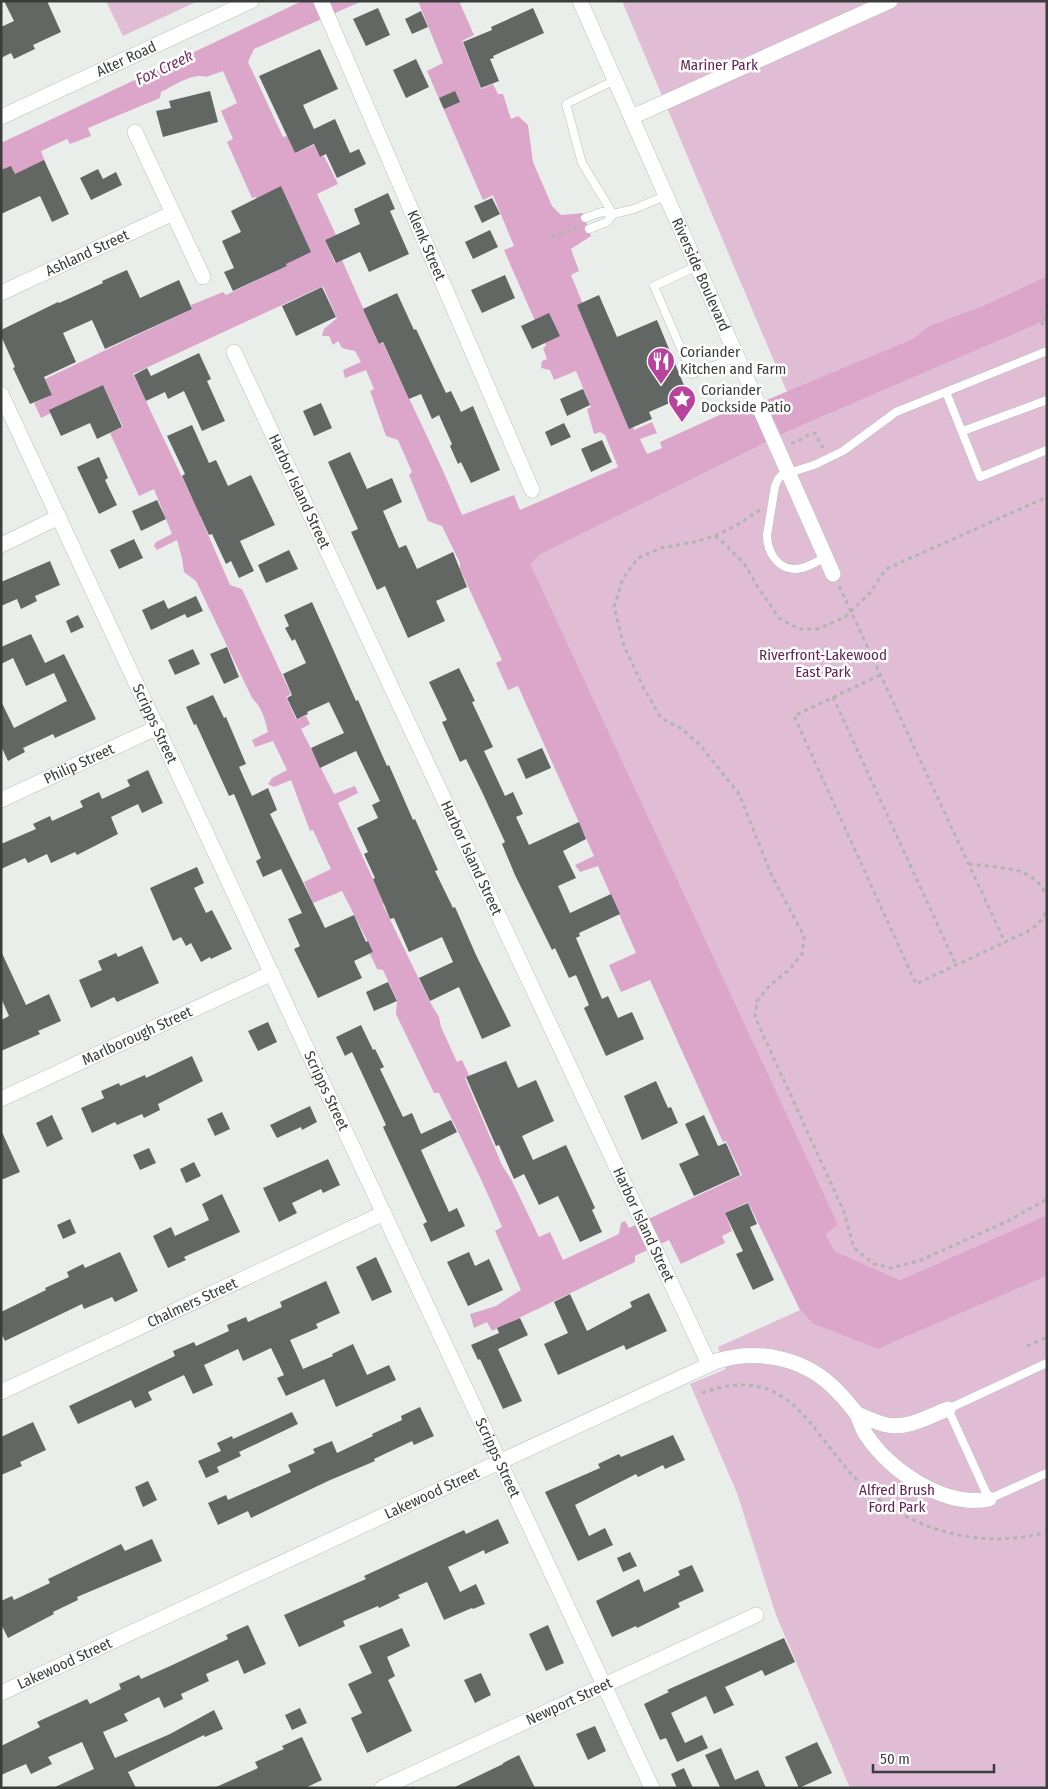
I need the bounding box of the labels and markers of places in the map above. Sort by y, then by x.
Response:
place label: Coriander Kitchen and Farm [680,343,786,378]
restaurant icon: Coriander Kitchen and Farm [646,346,676,385]
place label: Coriander Dockside Patio [701,381,791,416]
place icon: Coriander Dockside Patio [667,384,697,423]

